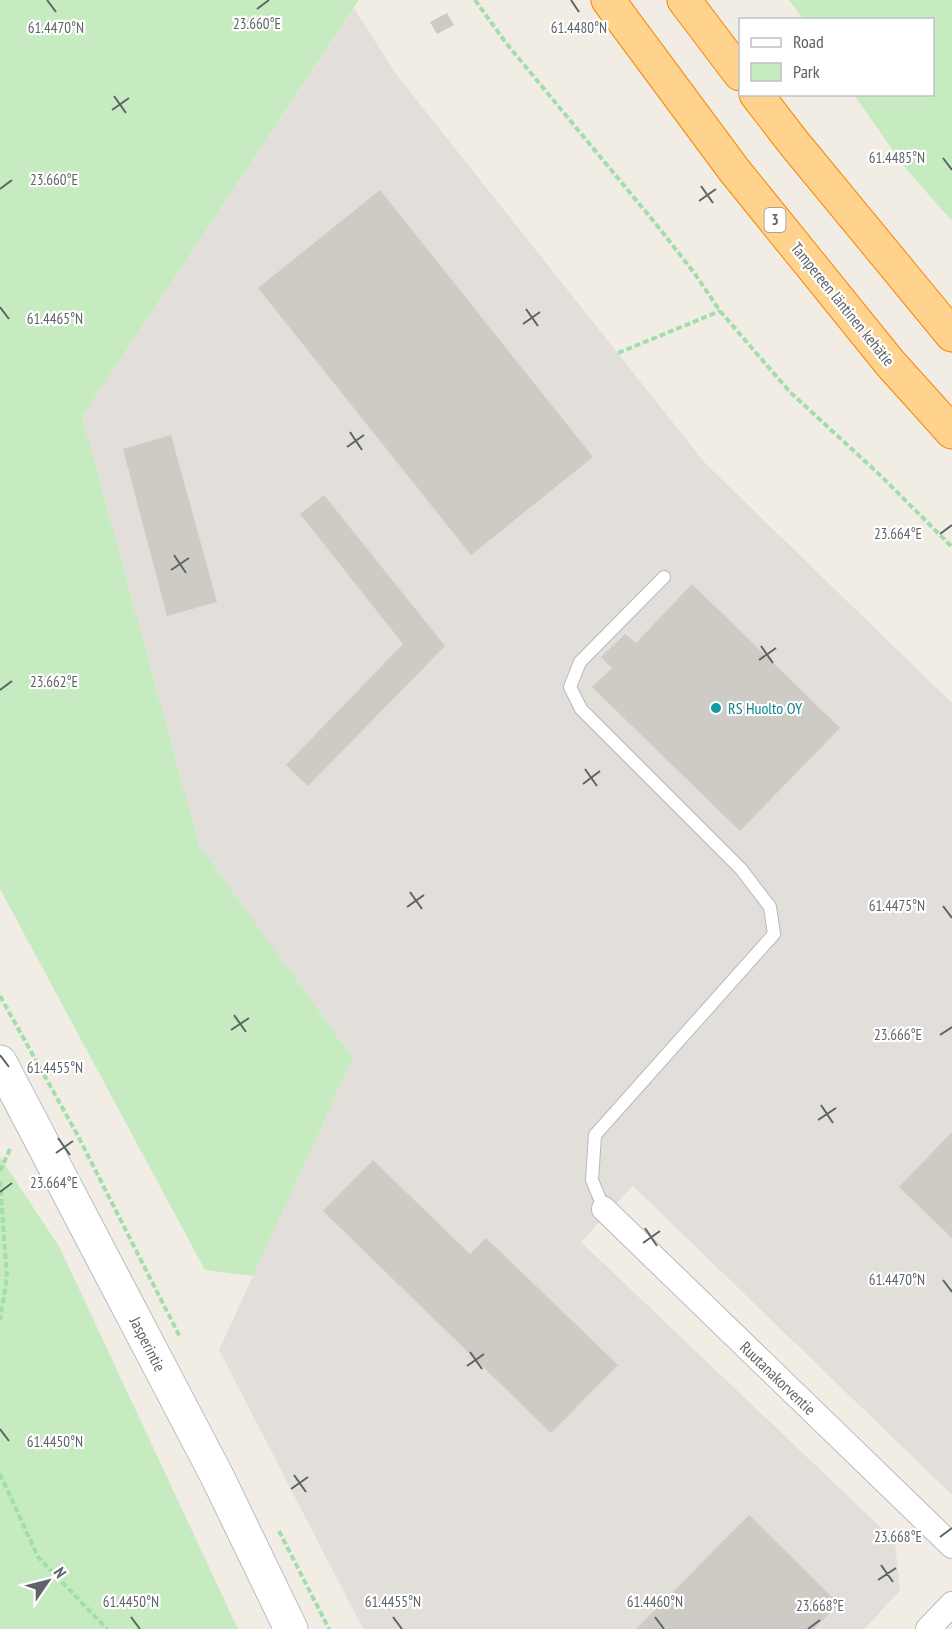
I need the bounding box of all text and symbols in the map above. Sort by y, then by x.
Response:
text: 23.660°E [233,14,281,33]
text: 61.4470°N [28,18,84,37]
text: 61.4480°N [551,18,607,37]
legend [739,18,934,96]
text: Road [793,30,824,53]
text: Park [793,60,820,83]
text: 61.4485°N [869,148,925,167]
text: 23.660°E [30,170,78,189]
road number: 3 [764,208,786,232]
street label: Tampereen läntinen kehätie [787,238,899,370]
text: 61.4465°N [27,309,83,328]
text: 23.664°E [874,524,922,543]
text: 23.662°E [30,672,78,691]
place label: RS Huolto OY [728,698,803,718]
marker: RS Huolto OY [709,701,723,715]
text: 61.4475°N [869,896,925,915]
text: 23.666°E [874,1025,922,1044]
text: 61.4455°N [27,1058,83,1077]
text: 23.664°E [30,1173,78,1192]
text: 61.4470°N [869,1270,925,1289]
street label: Jasperintie [125,1312,170,1375]
street label: Ruutanakorventie [736,1337,820,1419]
text: 61.4450°N [27,1432,83,1451]
text: 23.668°E [874,1527,922,1546]
north arrow [18,1551,78,1611]
text: N [50,1563,71,1582]
text: 61.4450°N [103,1592,159,1611]
text: 61.4455°N [365,1592,421,1611]
text: 61.4460°N [627,1592,683,1611]
text: 23.668°E [796,1596,844,1615]

